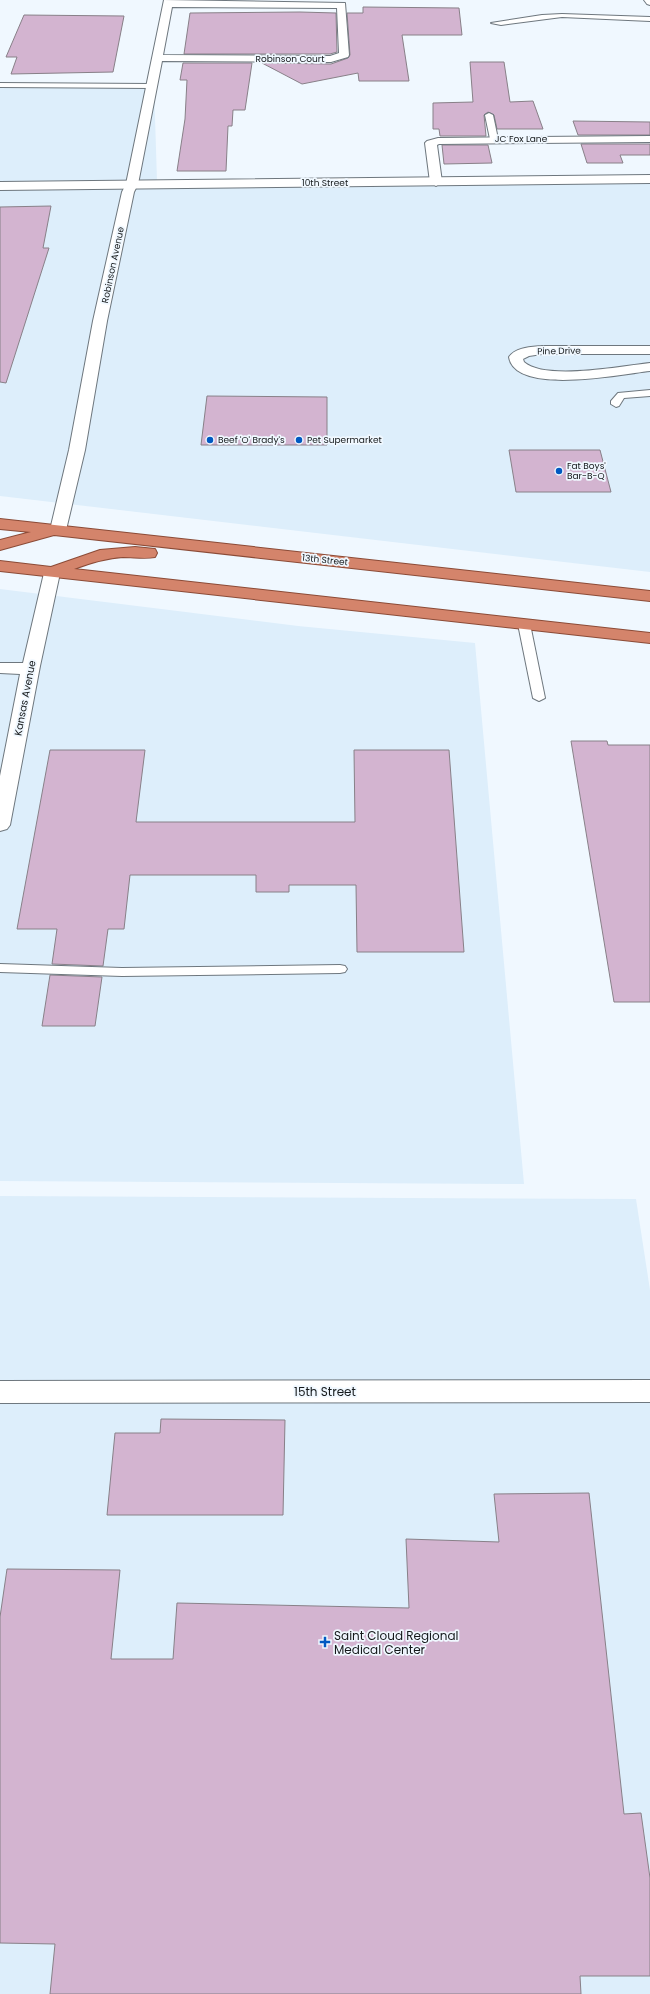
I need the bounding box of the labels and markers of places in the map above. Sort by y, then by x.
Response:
place label: Beef 'O' Brady's [218,434,285,446]
place label: Pet Supermarket [307,434,382,446]
marker: Beef 'O' Brady's [205,435,215,445]
marker: Pet Supermarket [294,435,304,445]
place label: Fat Boys' Bar-B-Q [567,460,606,482]
marker: Fat Boys' Bar-B-Q [554,466,564,476]
place label: Saint Cloud Regional Medical Center [334,1627,459,1658]
marker: Saint Cloud Regional Medical Center [319,1636,331,1648]

